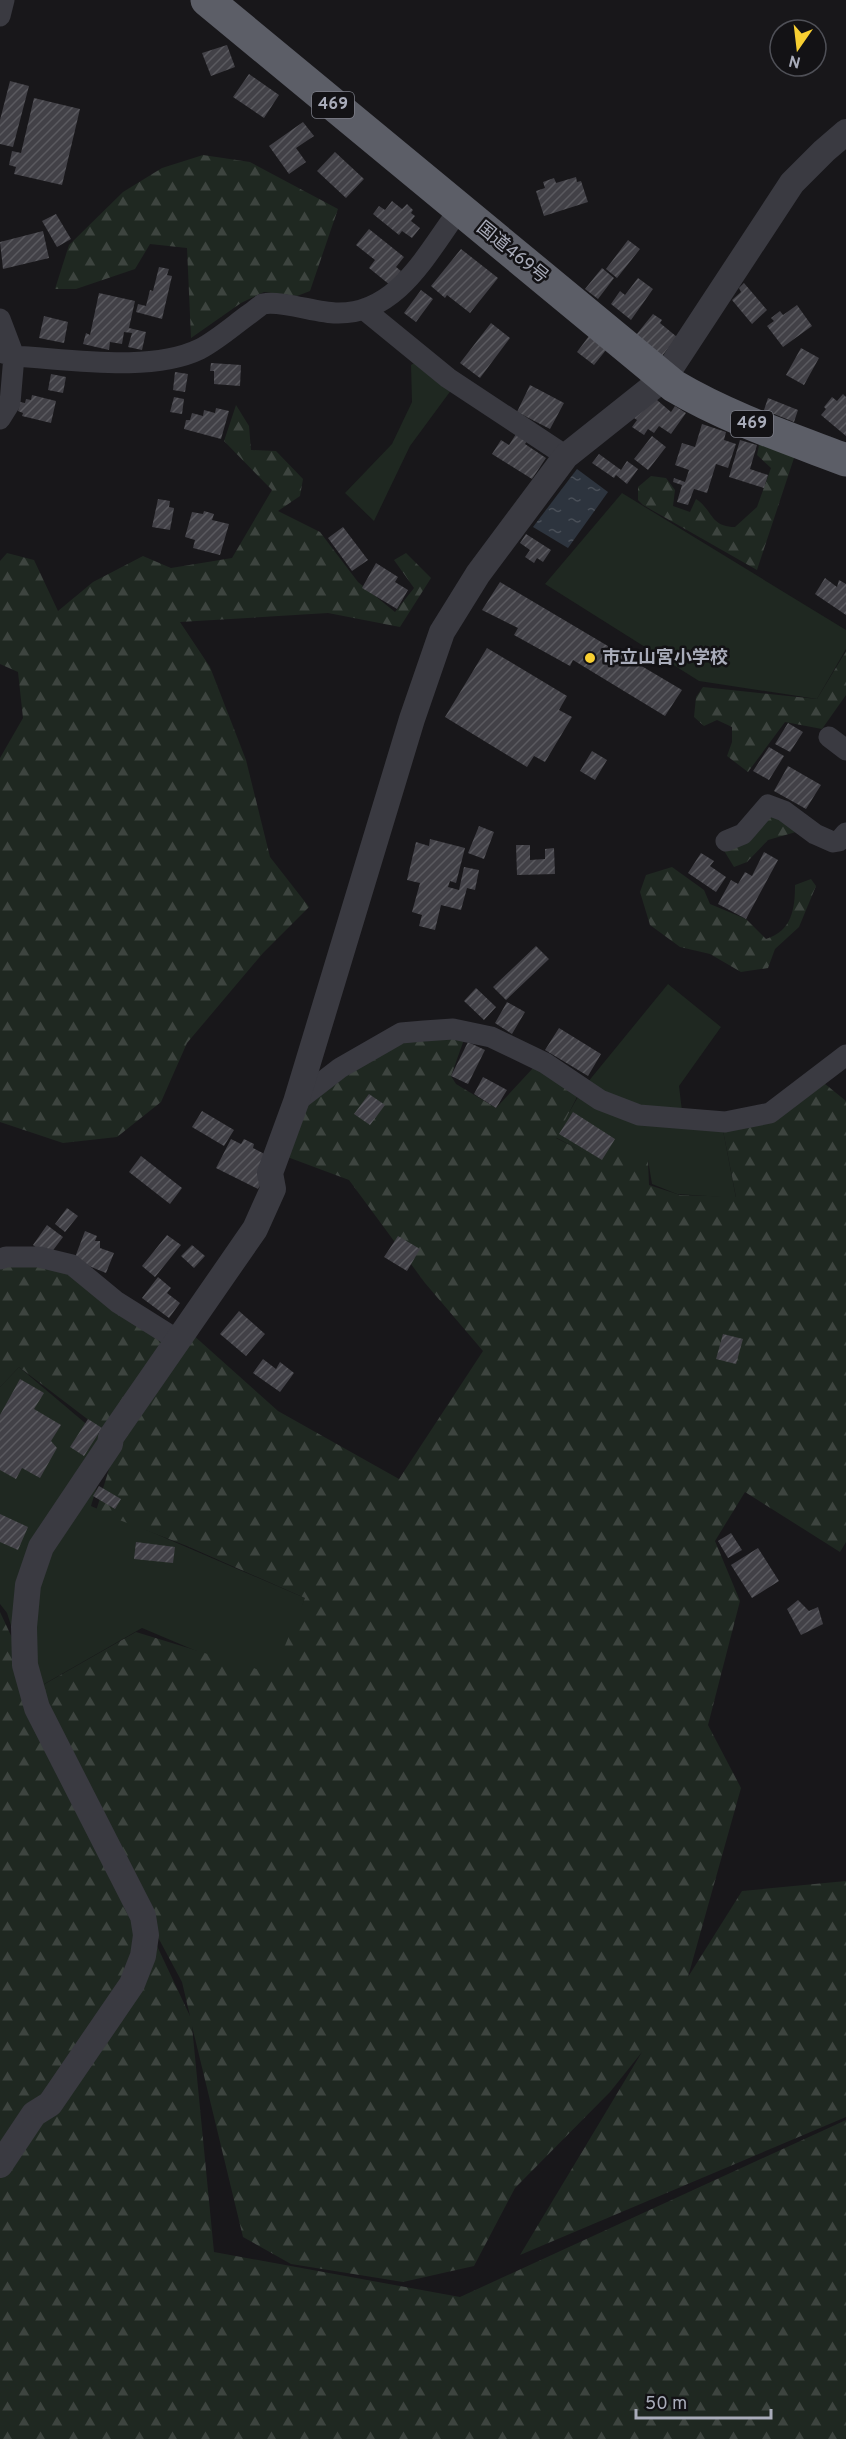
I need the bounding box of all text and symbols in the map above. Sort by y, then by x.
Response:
north arrow [768,18,828,78]
text: N [787,50,803,72]
road number: 469 [312,92,354,118]
street label: 国道469号 [471,217,553,289]
road number: 469 [731,411,773,437]
place label: 市立山宮小学校 [602,647,728,670]
marker: 市立山宮小学校 [583,651,597,665]
scale bar [636,2382,771,2420]
text: 50 m [645,2393,687,2416]

